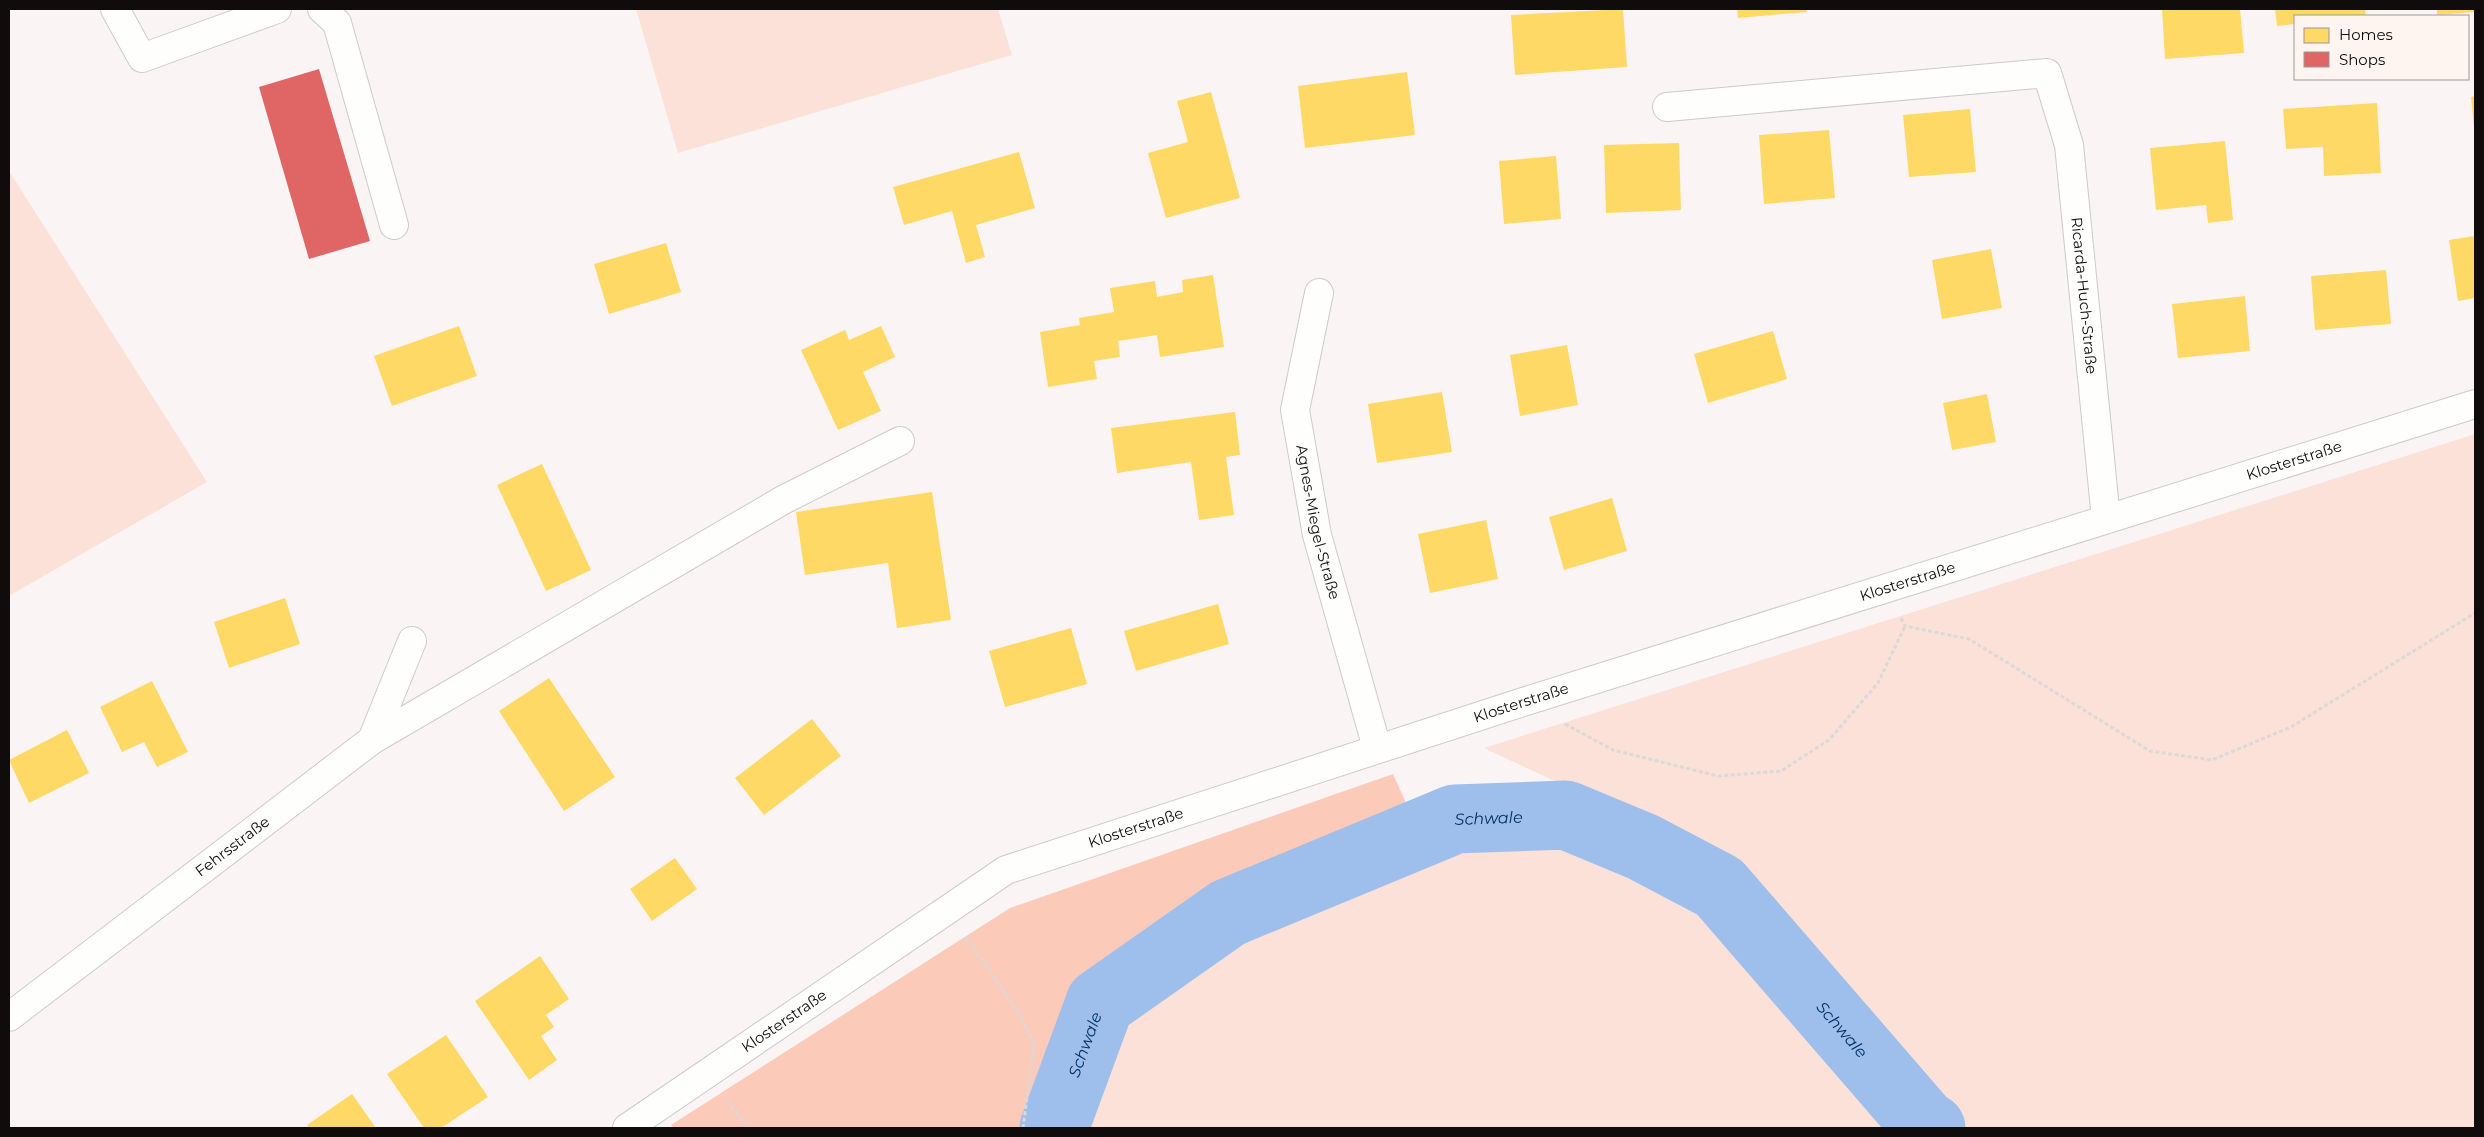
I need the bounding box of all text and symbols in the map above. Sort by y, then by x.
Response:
legend [2294,15,2469,80]
text: Homes [2339,25,2393,44]
text: Shops [2339,50,2385,69]
street label: Ricarda-Huch-Straße [2067,216,2102,375]
street label: Klosterstraße [2244,436,2344,484]
street label: Agnes-Miegel-Straße [1292,443,1345,602]
street label: Klosterstraße [1857,557,1957,605]
street label: Klosterstraße [1471,678,1571,727]
street label: Klosterstraße [1086,803,1186,852]
water label: Schwale [1454,808,1523,829]
street label: Fehrsstraße [191,812,273,881]
street label: Klosterstraße [737,985,830,1056]
water label: Schwale [1812,998,1871,1062]
water label: Schwale [1065,1009,1106,1080]

